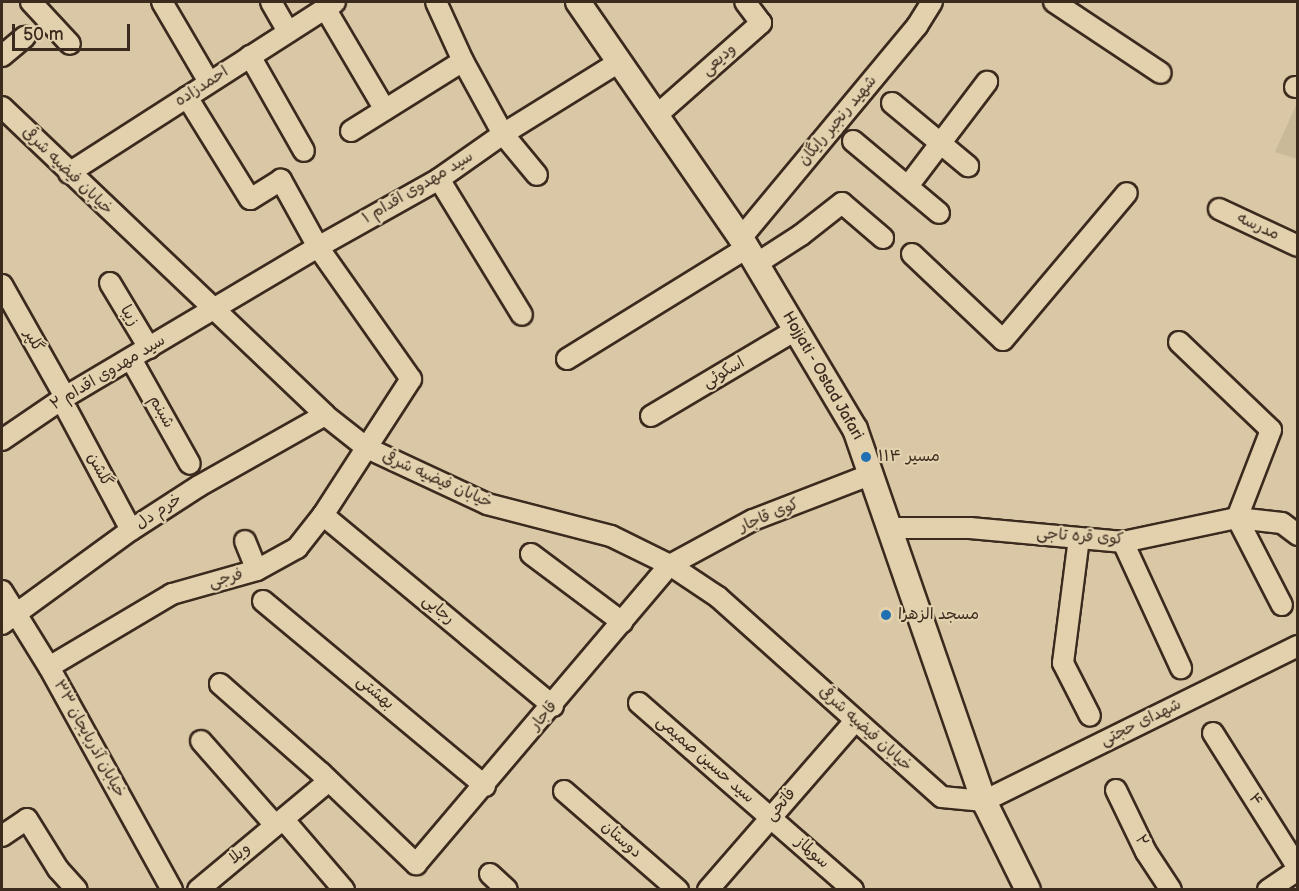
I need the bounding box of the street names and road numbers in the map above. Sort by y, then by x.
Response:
street label: ودیعی [698,40,740,80]
street label: احمدزاده [172,63,232,111]
street label: شهید رنجبر رایگان [795,72,881,170]
street label: خیابان فیضیه شرقی [18,123,116,219]
street label: سید مهدوی اقدام ۱ [359,147,477,229]
street label: مدرسه [1234,209,1282,245]
street label: زیبا [115,302,143,330]
street label: Hojjati - Ostad Jafari [777,307,867,445]
street label: گلپر [19,326,47,356]
street label: سید مهدوی اقدام ۲ [47,331,169,415]
street label: اسکوئی [700,353,748,393]
street label: شبنم [144,392,178,432]
street label: خیابان فیضیه شرقی [379,447,495,513]
street label: گلشن [82,450,116,490]
street label: خرم دل [132,490,186,534]
street label: کوی قاجار [736,495,802,537]
street label: کوی قره تاجی [1036,524,1124,550]
street label: فرجی [207,565,245,593]
street label: رجایی [418,591,458,629]
street label: بهشتی [352,672,398,714]
street label: خیابان آذربایجان ۳۳ [49,677,129,801]
street label: خیابان فیضیه شرقی [815,682,915,776]
street label: شهدای حجتی [1097,695,1185,751]
street label: قاجار [526,697,562,735]
street label: سید حسین صمیمی [652,712,758,808]
street label: فاتحی [762,785,800,825]
street label: ۴ [1244,790,1266,810]
street label: دوستان [597,817,645,863]
street label: ۲ [1130,832,1152,850]
street label: سولماز [791,833,833,873]
street label: ویلا [225,839,255,869]

